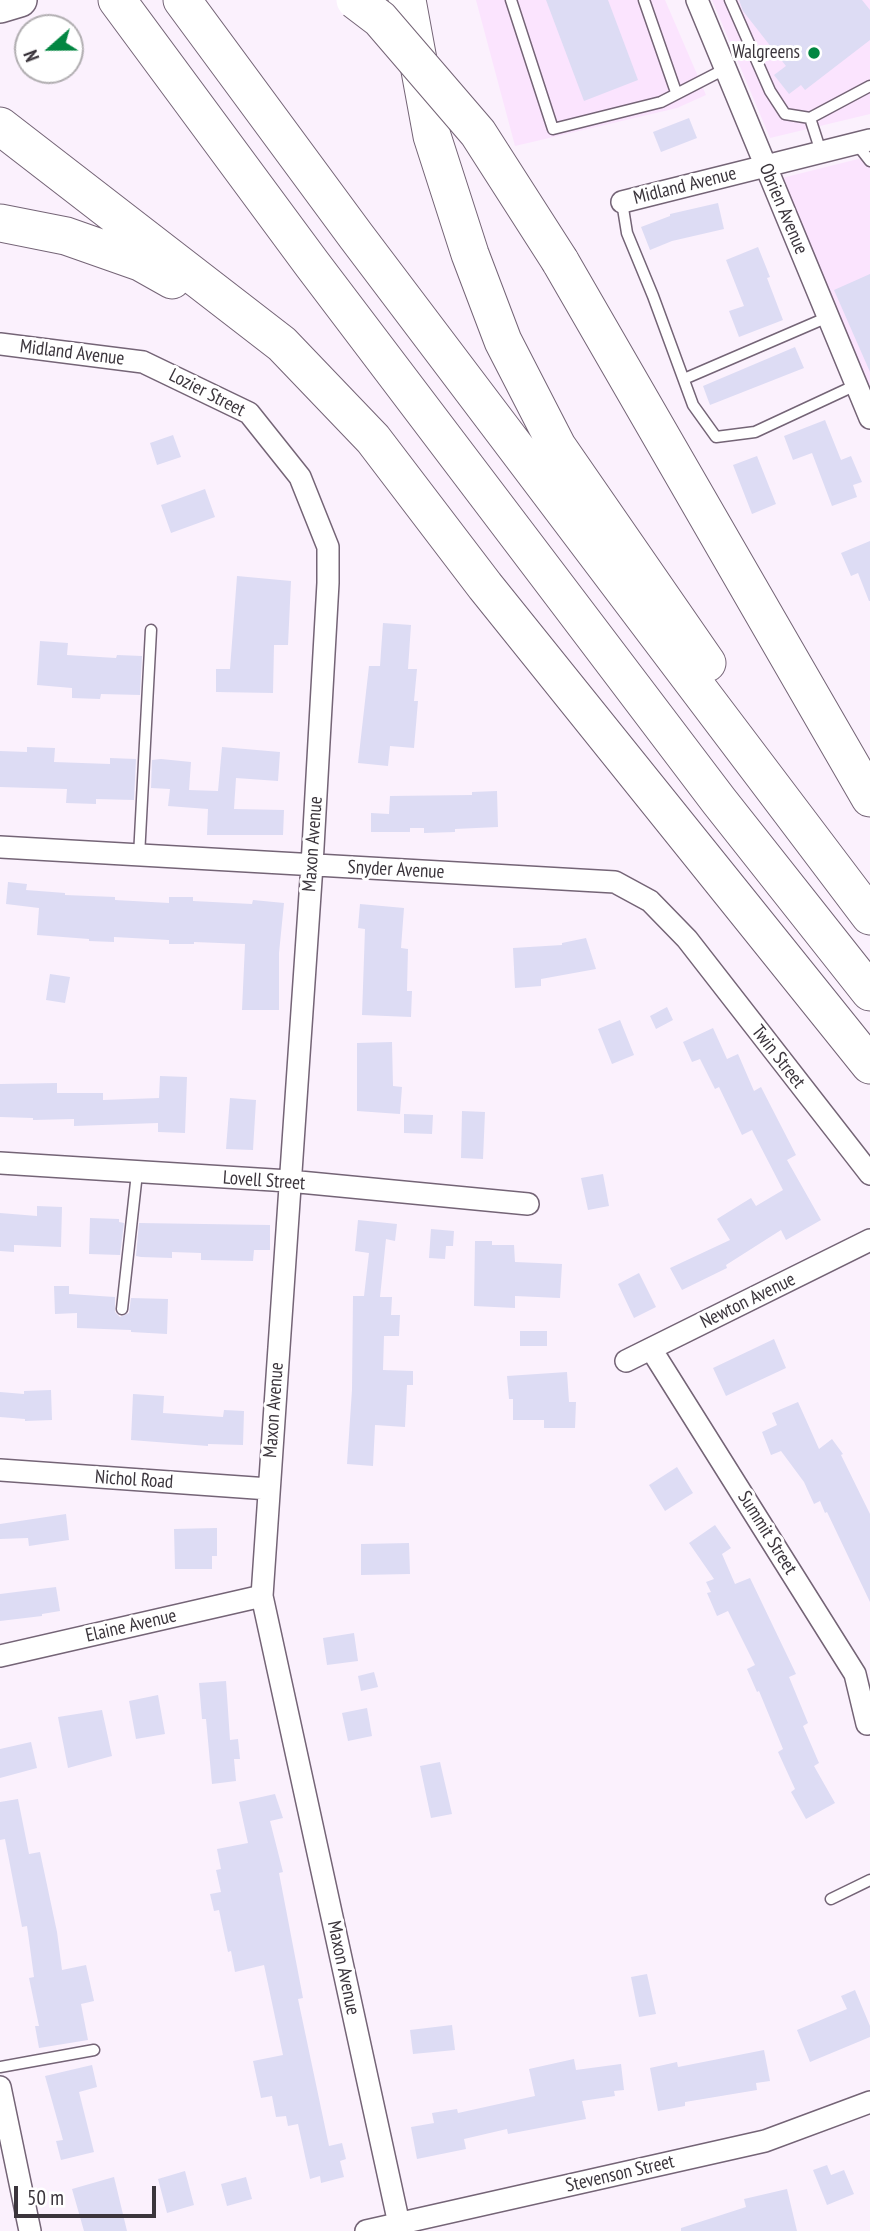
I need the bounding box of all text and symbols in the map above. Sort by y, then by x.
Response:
north arrow [14,14,84,84]
place label: Walgreens [732,42,800,64]
marker: Walgreens [806,45,822,61]
text: N [18,47,44,65]
street label: Obrien Avenue [754,160,812,258]
street label: Midland Avenue [631,162,739,210]
street label: Midland Avenue [18,335,126,371]
street label: Lozier Street [165,364,249,422]
street label: Maxon Avenue [298,795,328,893]
street label: Snyder Avenue [347,856,445,884]
street label: Twin Street [746,1021,810,1093]
street label: Lovell Street [222,1167,306,1195]
street label: Newton Avenue [697,1268,799,1334]
street label: Maxon Avenue [259,1361,289,1459]
street label: Nichol Road [94,1466,174,1494]
street label: Summit Street [732,1487,802,1579]
street label: Elaine Avenue [83,1604,179,1648]
street label: Maxon Avenue [322,1919,364,2017]
street label: Stevenson Street [564,2150,676,2198]
scale bar [18,2172,159,2216]
text: 50 m [27,2184,64,2211]

